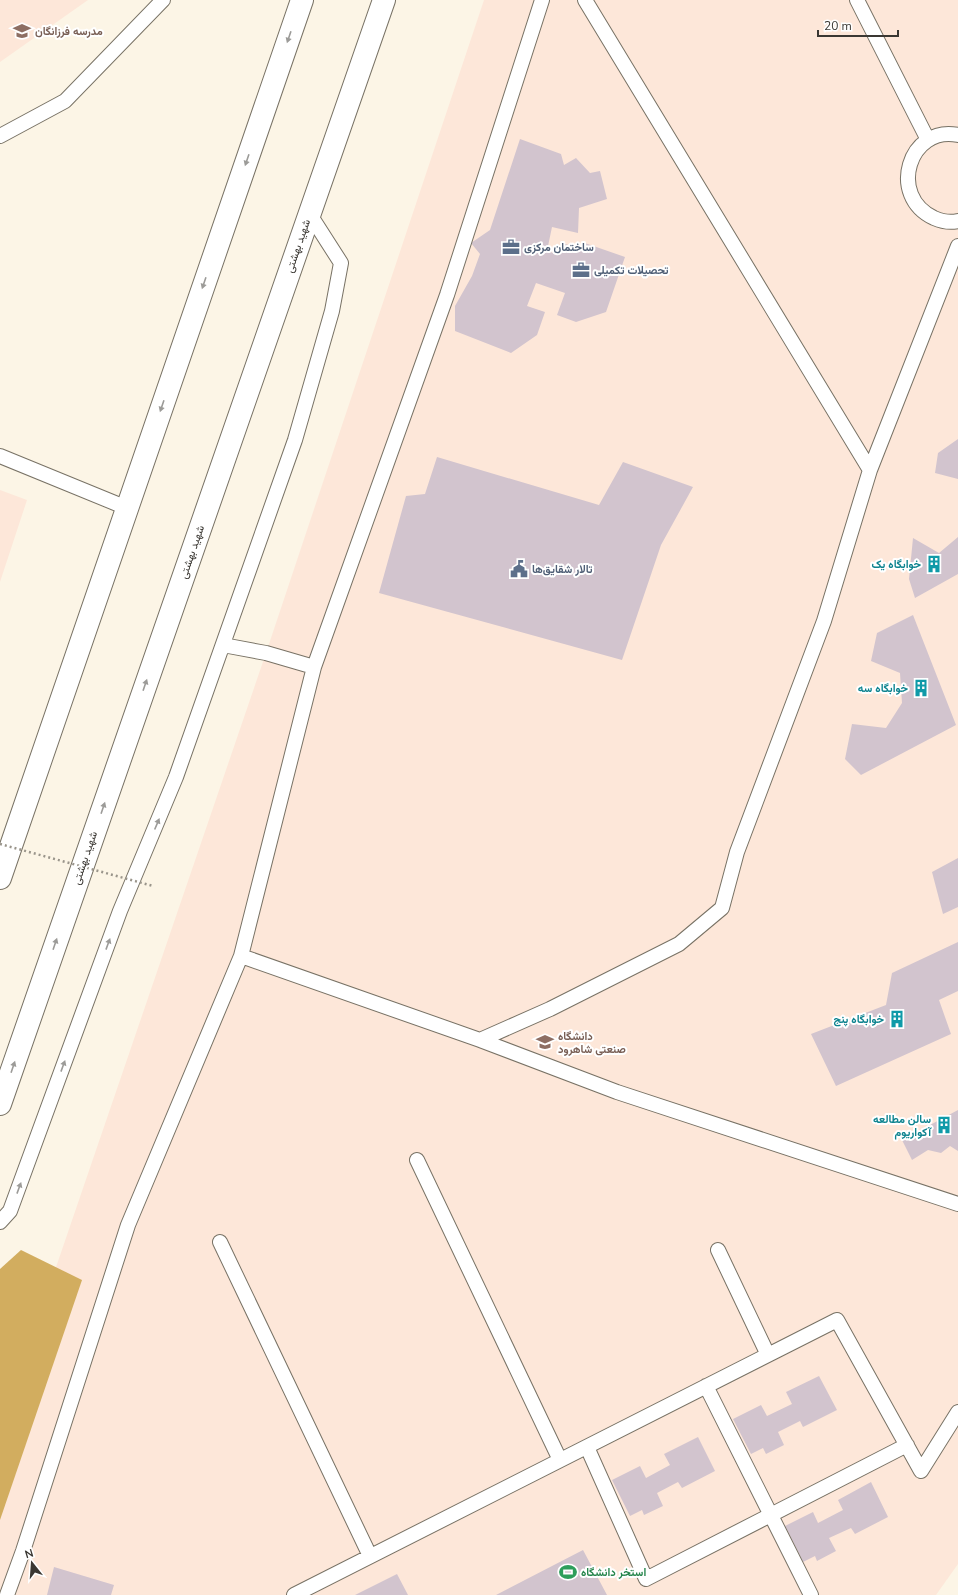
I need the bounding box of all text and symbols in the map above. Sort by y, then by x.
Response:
scale bar [818,12,898,38]
text: 20 m [824,18,852,34]
school or university icon: مدرسه فرزانگان [12,21,32,41]
place label: مدرسه فرزانگان [35,24,103,39]
one-way arrow [286,31,292,43]
one-way arrow [243,154,249,166]
street label: شهید بهشتی [282,217,314,275]
office icon: ساختمان مرکزی [501,237,521,257]
place label: ساختمان مرکزی [524,240,594,255]
office icon: تحصیلات تکمیلی [571,260,591,280]
place label: تحصیلات تکمیلی [594,263,669,278]
one-way arrow [201,277,207,289]
one-way arrow [159,400,165,412]
street label: شهید بهشتی [176,523,208,581]
building icon: خوابگاه یک [924,554,944,574]
place label: خوابگاه یک [871,557,922,572]
public building icon: تالار شقایق‌‌ها [509,559,529,579]
place label: تالار شقایق‌‌ها [532,562,593,577]
building icon: خوابگاه سه [911,678,931,698]
one-way arrow [143,679,149,691]
place label: خوابگاه سه [858,681,909,696]
one-way arrow [100,801,106,813]
one-way arrow [154,817,160,829]
street label: شهید بهشتی [69,829,101,887]
one-way arrow [53,938,59,950]
one-way arrow [105,938,111,950]
building icon: خوابگاه پنج [887,1009,907,1029]
place label: خوابگاه پنج [833,1012,885,1027]
place label: دانشگاه صنعتی شاهرود [558,1029,626,1057]
school or university icon: دانشگاه صنعتی شاهرود [535,1032,555,1052]
one-way arrow [10,1060,16,1072]
one-way arrow [61,1060,67,1072]
place label: سالن مطالعه آکواریوم [873,1112,932,1140]
building icon: سالن مطالعه آکواریوم [934,1115,954,1135]
one-way arrow [16,1182,22,1194]
north arrow [12,1543,52,1583]
text: N [23,1546,35,1562]
sports icon: استخر دانشگاه [558,1562,578,1582]
place label: استخر دانشگاه [581,1565,646,1580]

